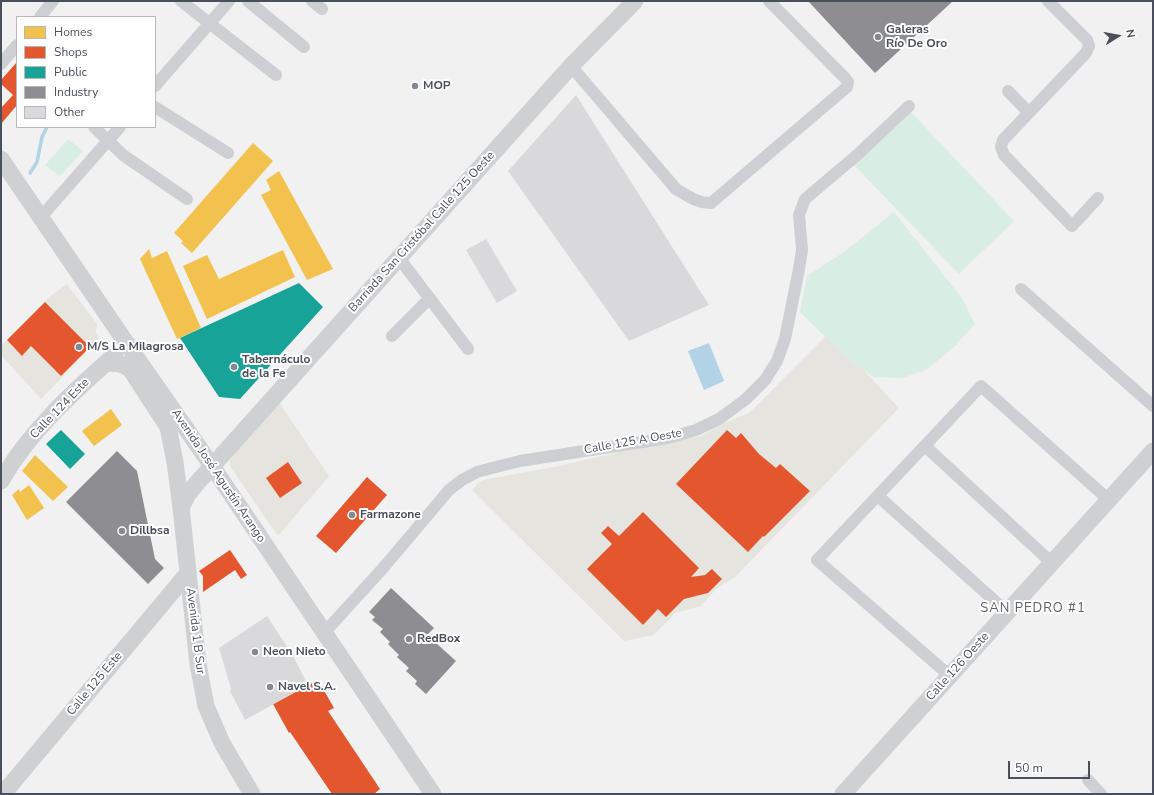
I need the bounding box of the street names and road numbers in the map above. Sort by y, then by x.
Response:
street label: Barriada San Cristóbal Calle 125 Oeste [346,149,498,315]
street label: Calle 124 Este [28,376,92,442]
street label: Avenida José Agustín Arango [168,407,268,545]
street label: Calle 125 A Oeste [583,426,683,458]
street label: Avenida 1 B Sur [183,587,207,675]
street label: Calle 126 Oeste [923,630,993,704]
street label: Calle 125 Este [64,649,126,719]

